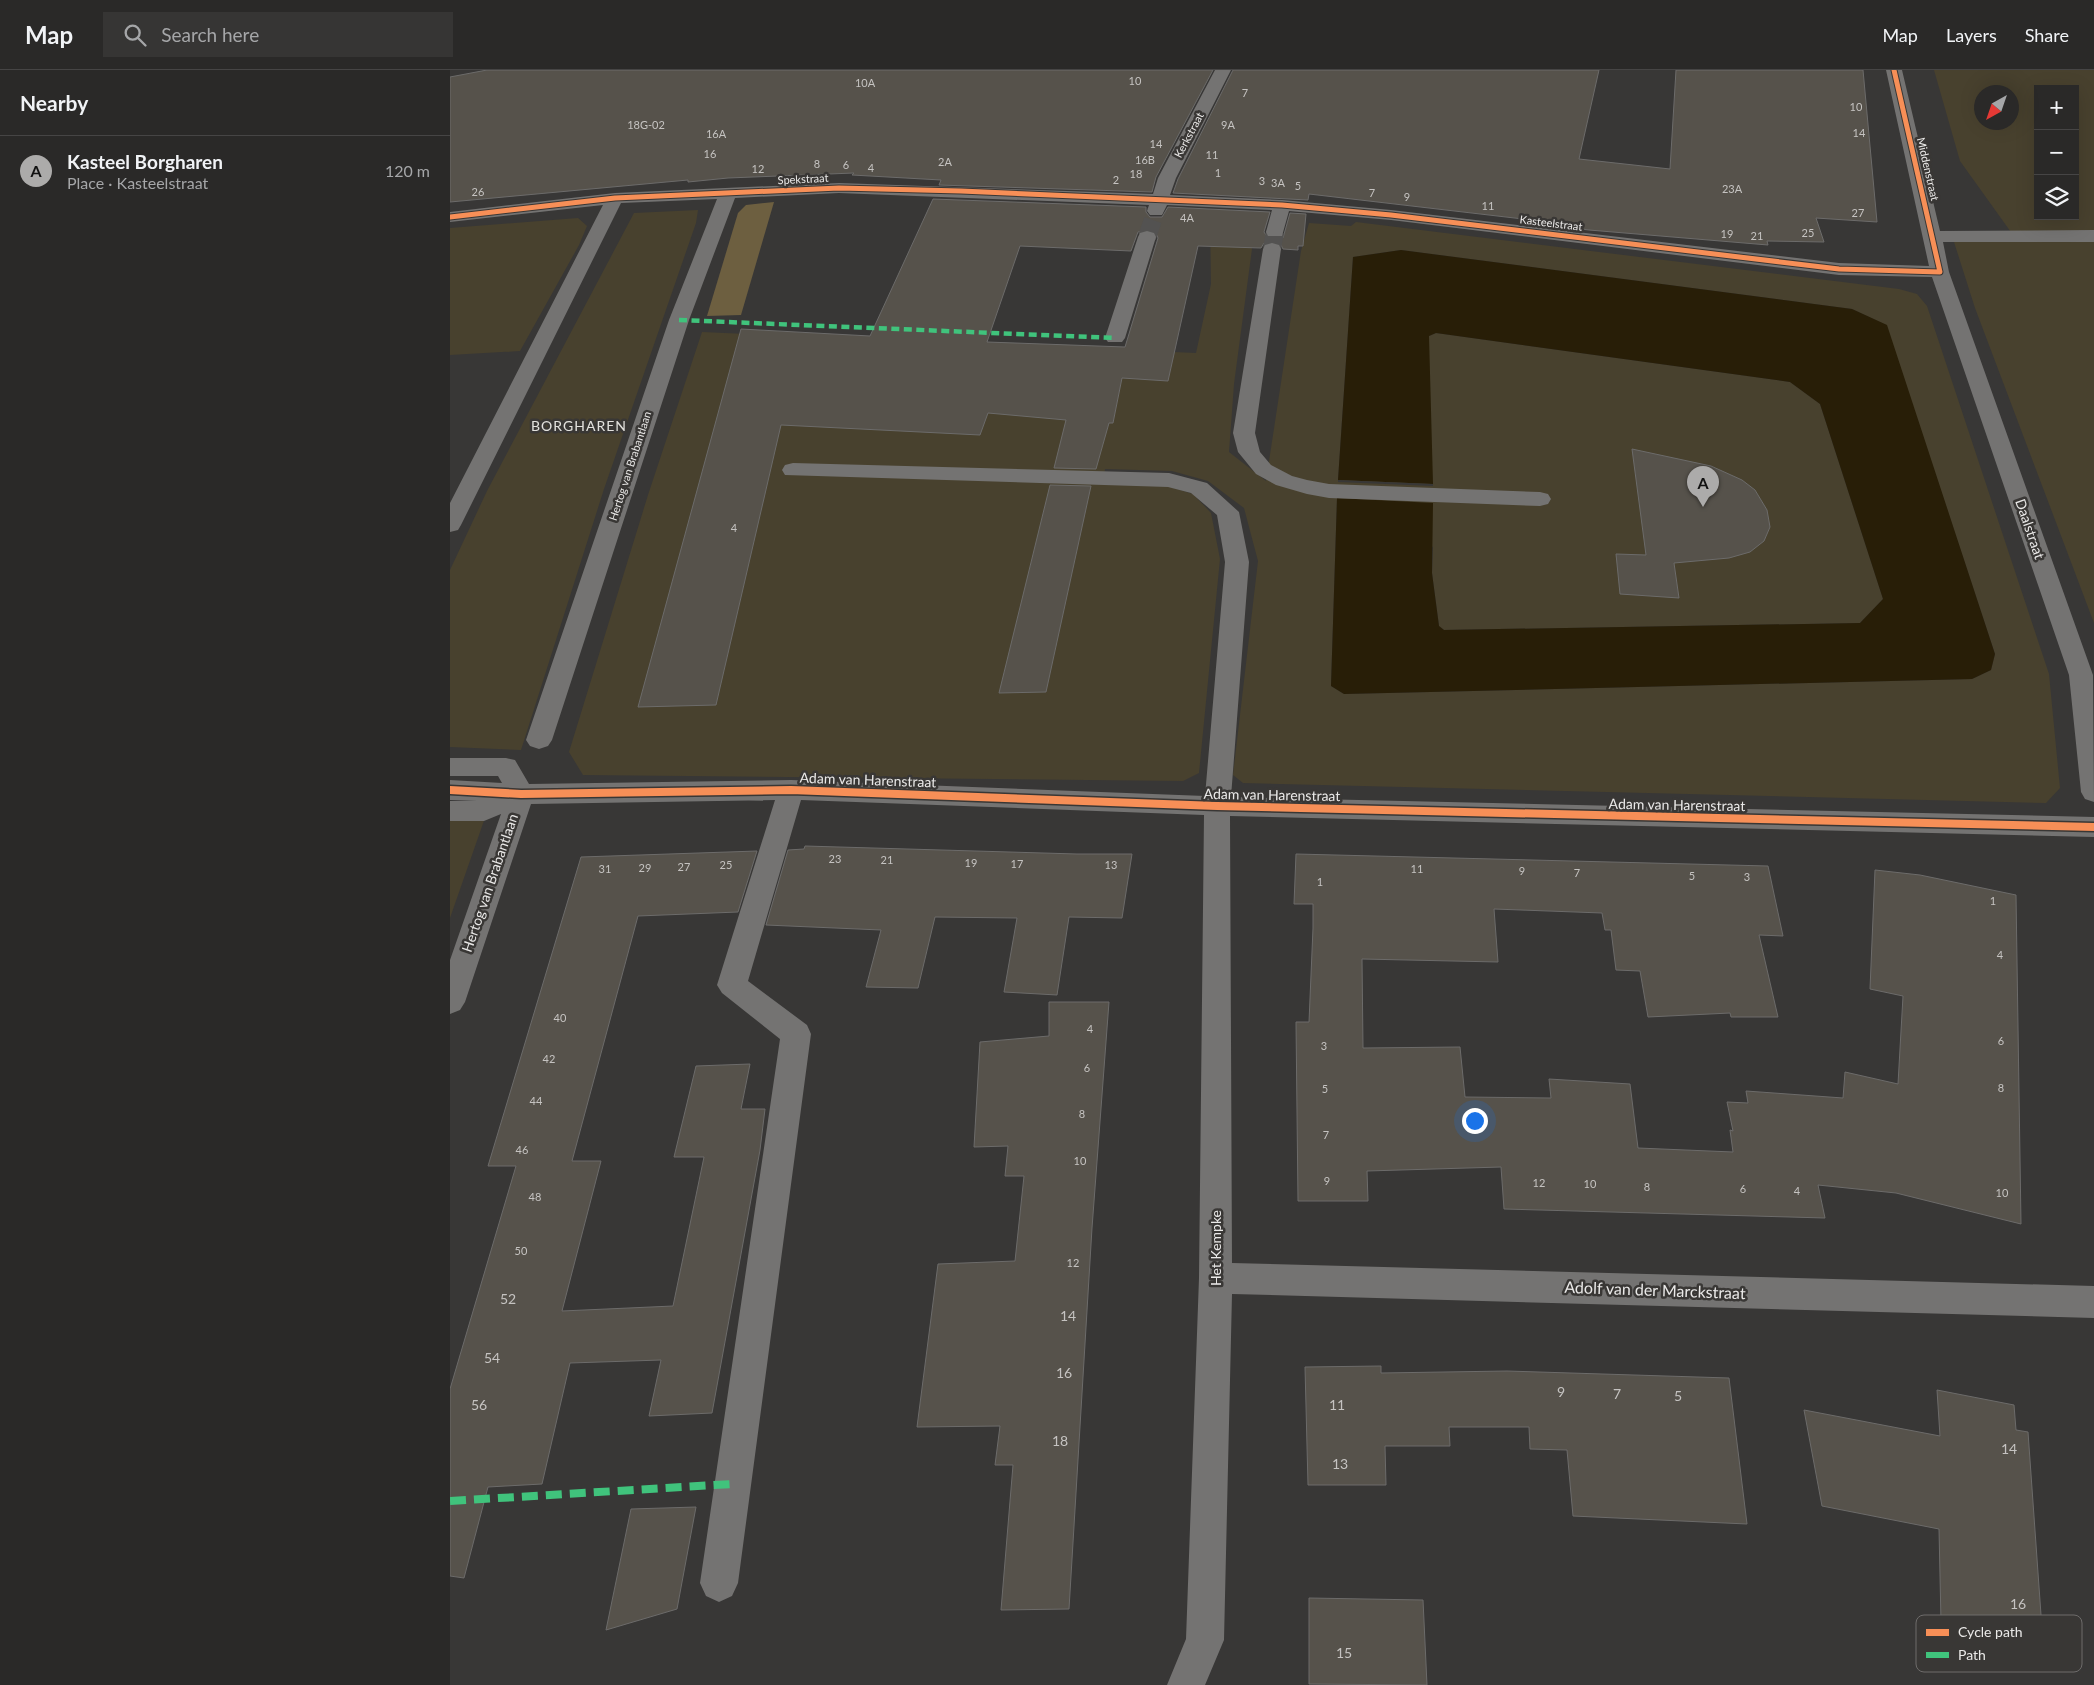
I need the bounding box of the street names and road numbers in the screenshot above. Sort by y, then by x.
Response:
street label: Kerkstraat [1171,110,1206,160]
street label: Middenstraat [1915,136,1942,202]
street label: Spekstraat [777,171,829,186]
street label: Kasteelstraat [1519,212,1583,233]
street label: Hertog van Brabantlaan [606,410,653,522]
street label: Daalstraat [2012,496,2049,561]
street label: Adam van Harenstraat [799,769,937,790]
street label: Adam van Harenstraat [1204,785,1340,804]
street label: Adam van Harenstraat [1609,795,1745,814]
street label: Hertog van Brabantlaan [458,811,521,954]
street label: Het Kempke [1207,1210,1224,1286]
street label: Adolf van der Marckstraat [1564,1277,1746,1302]

